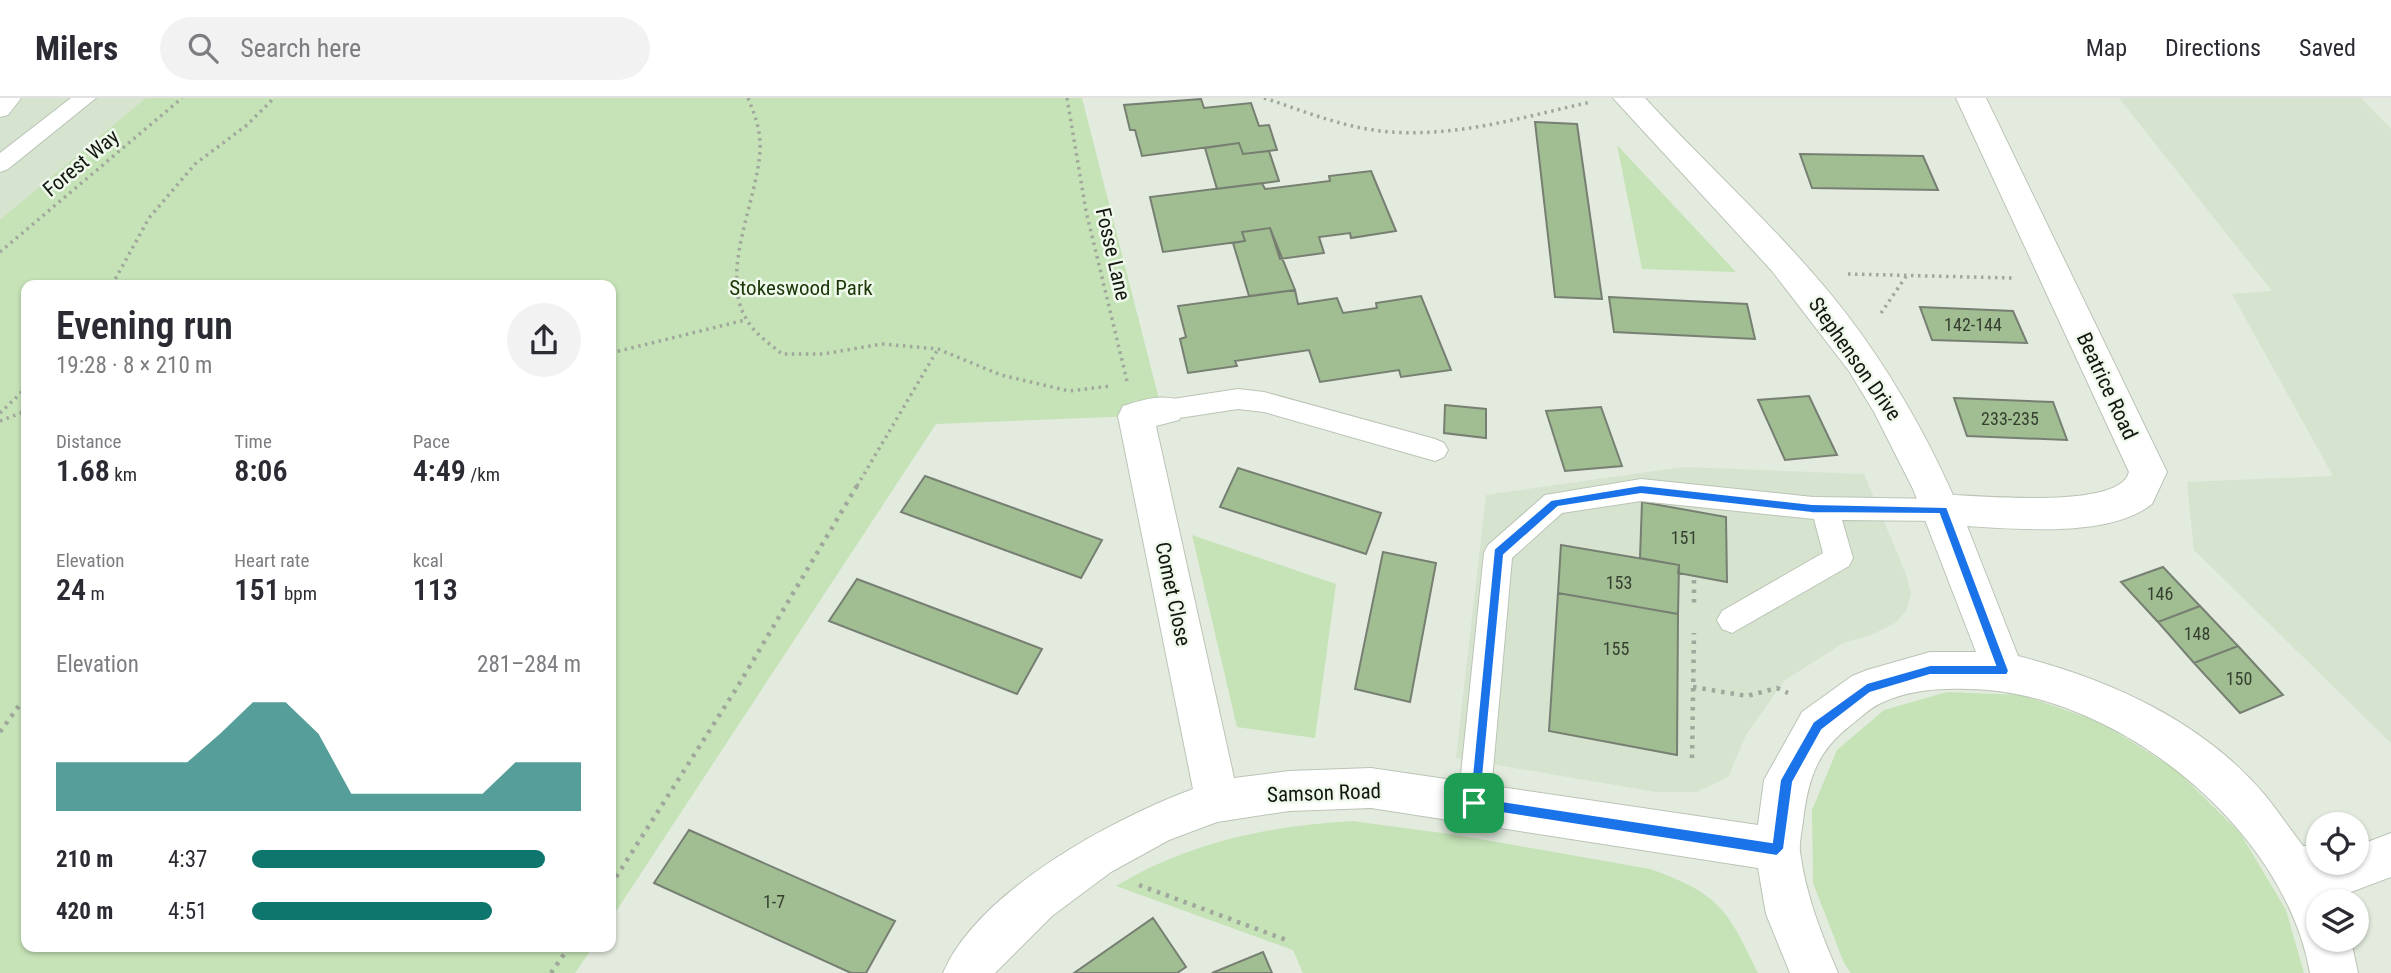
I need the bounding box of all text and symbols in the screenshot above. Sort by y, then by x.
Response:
search box [160,17,650,80]
text: Milers [35,29,118,68]
icon: search [184,29,222,67]
text: Search here [240,33,361,63]
text: Map [2086,34,2127,62]
text: Directions [2165,34,2261,62]
text: Saved [2299,34,2356,62]
street label: Forest Way [38,124,124,202]
street label: Fosse Lane [1091,205,1135,303]
park label: Stokeswood Park [729,276,873,300]
street label: Stephenson Drive [1804,293,1906,425]
button: share [507,303,581,377]
text: Evening run [56,304,233,348]
house number: 142-144 [1944,314,2002,335]
street label: Beatrice Road [2072,329,2142,443]
text: 19:28 · 8 × 210 m [56,352,212,379]
house number: 233-235 [1981,408,2039,429]
text: Distance [56,430,121,453]
text: Time [234,430,272,453]
text: Pace [413,430,450,453]
text: 1.68 [56,453,110,488]
text: 8:06 [234,453,288,488]
text: 4:49 [413,453,466,488]
text: km [110,463,137,486]
text: /km [466,463,500,486]
house number: 151 [1671,527,1697,548]
street label: Comet Close [1150,540,1196,648]
text: Elevation [56,549,124,572]
text: Heart rate [234,549,309,572]
text: kcal [413,549,443,572]
text: 24 [56,572,86,607]
text: 151 [234,572,280,607]
text: 113 [413,572,458,607]
house number: 153 [1606,572,1632,593]
text: m [86,582,105,605]
text: bpm [280,582,317,605]
house number: 146 [2147,583,2173,604]
house number: 148 [2184,623,2210,644]
house number: 155 [1603,638,1629,659]
text: Elevation [56,651,139,678]
text: 281–284 m [477,651,581,678]
house number: 150 [2226,668,2252,689]
pin [1444,773,1504,833]
street label: Samson Road [1267,779,1381,807]
icon: arrive [1455,784,1493,822]
map controls [2306,812,2369,952]
button: locate [2306,812,2369,875]
text: 210 m [56,846,113,873]
text: 4:37 [168,846,207,873]
button: layers [2306,889,2369,952]
house number: 1-7 [763,891,785,912]
text: 420 m [56,898,113,925]
text: 4:51 [168,898,207,925]

